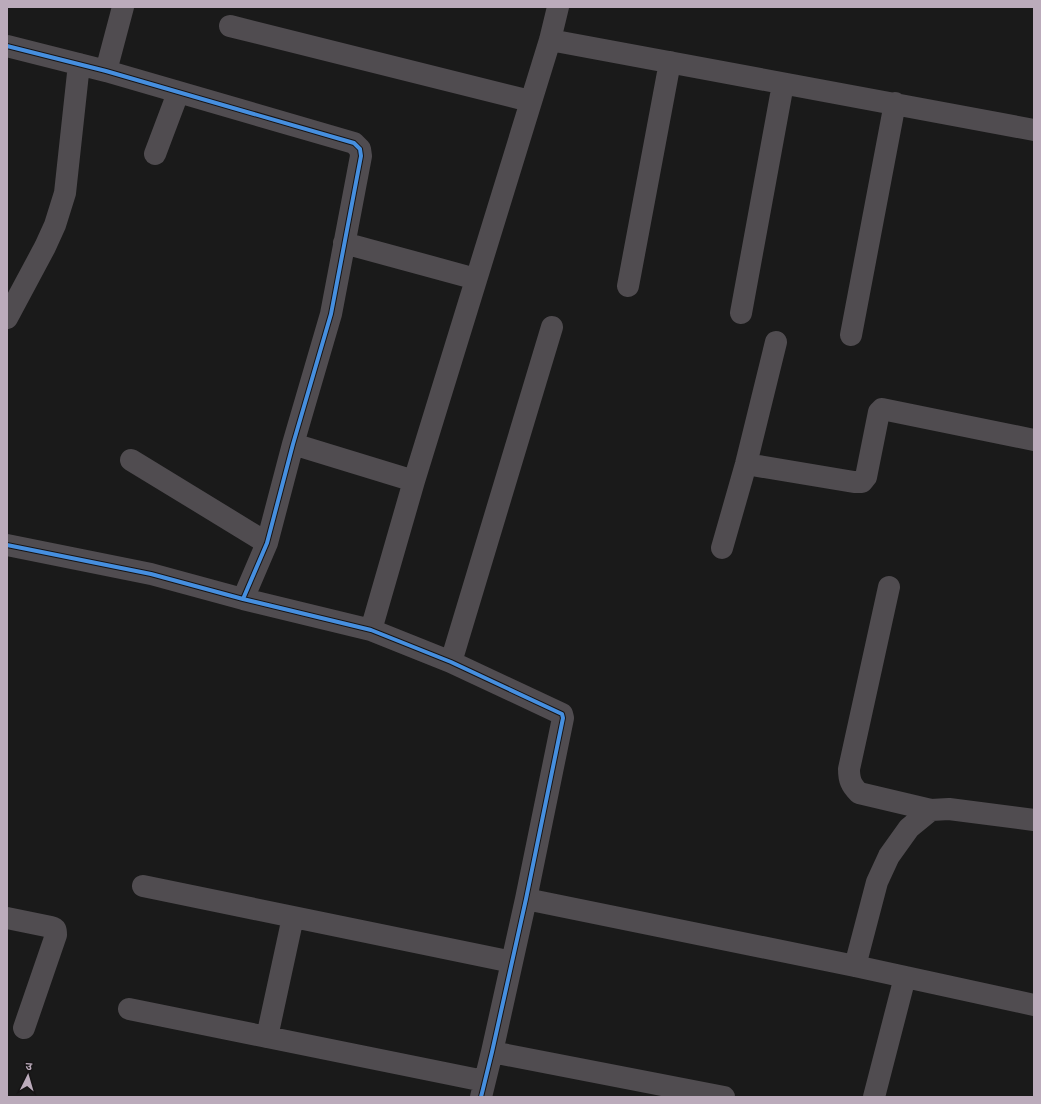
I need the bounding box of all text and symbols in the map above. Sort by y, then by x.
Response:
north arrow [8,1056,48,1096]
text: उ [25,1059,33,1073]

